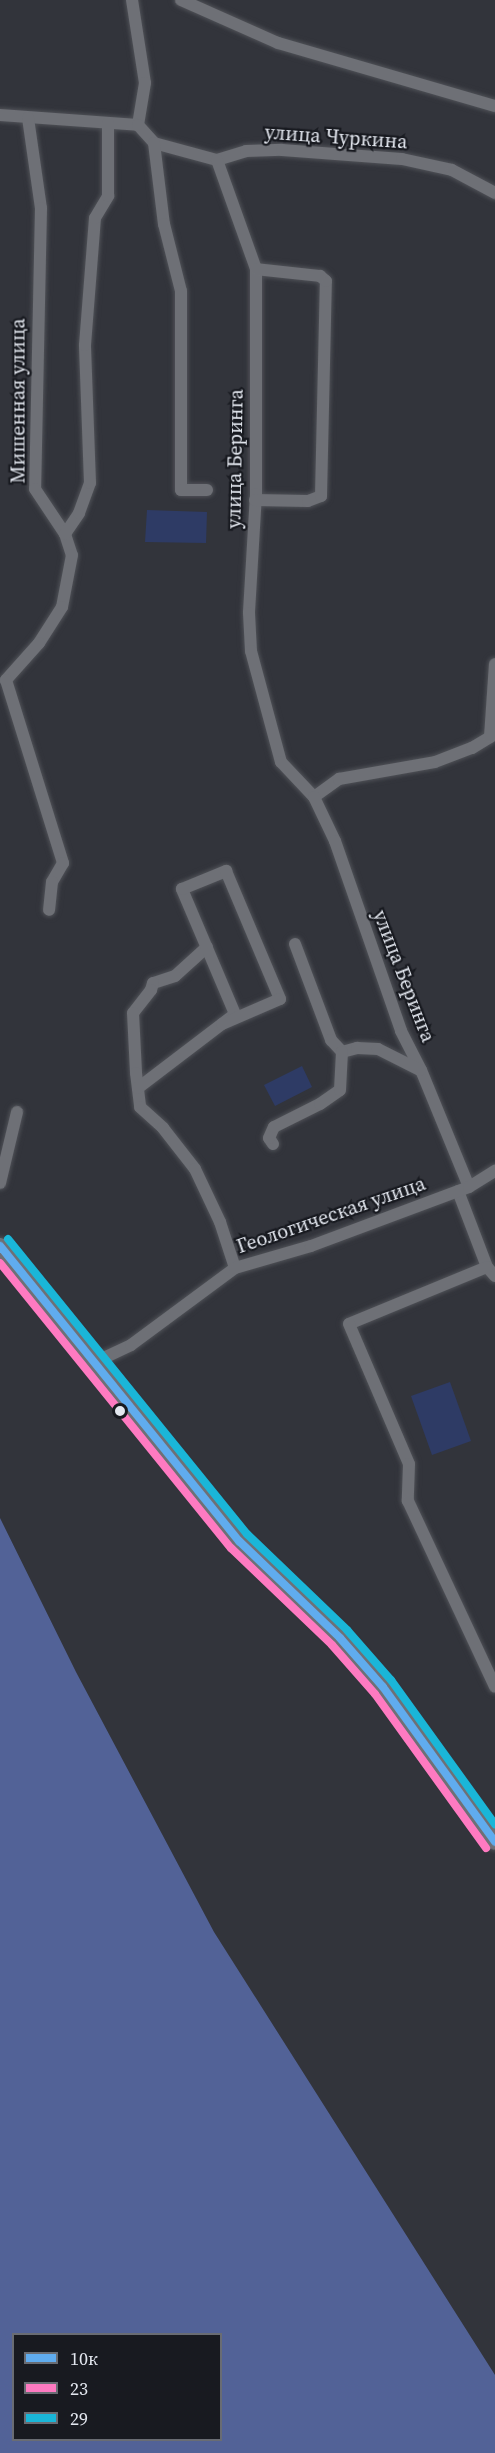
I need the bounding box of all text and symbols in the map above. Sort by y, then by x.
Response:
street label: улица Чуркина [264,120,408,154]
street label: Мишенная улица [6,318,30,484]
street label: улица Беринга [222,389,248,529]
street label: улица Беринга [368,907,440,1045]
street label: Геологическая улица [233,1171,429,1259]
unlabelled marker [114,1405,126,1417]
legend [12,2333,222,2441]
text: 10к [70,2346,98,2371]
text: 23 [70,2376,88,2401]
text: 29 [70,2406,88,2431]

